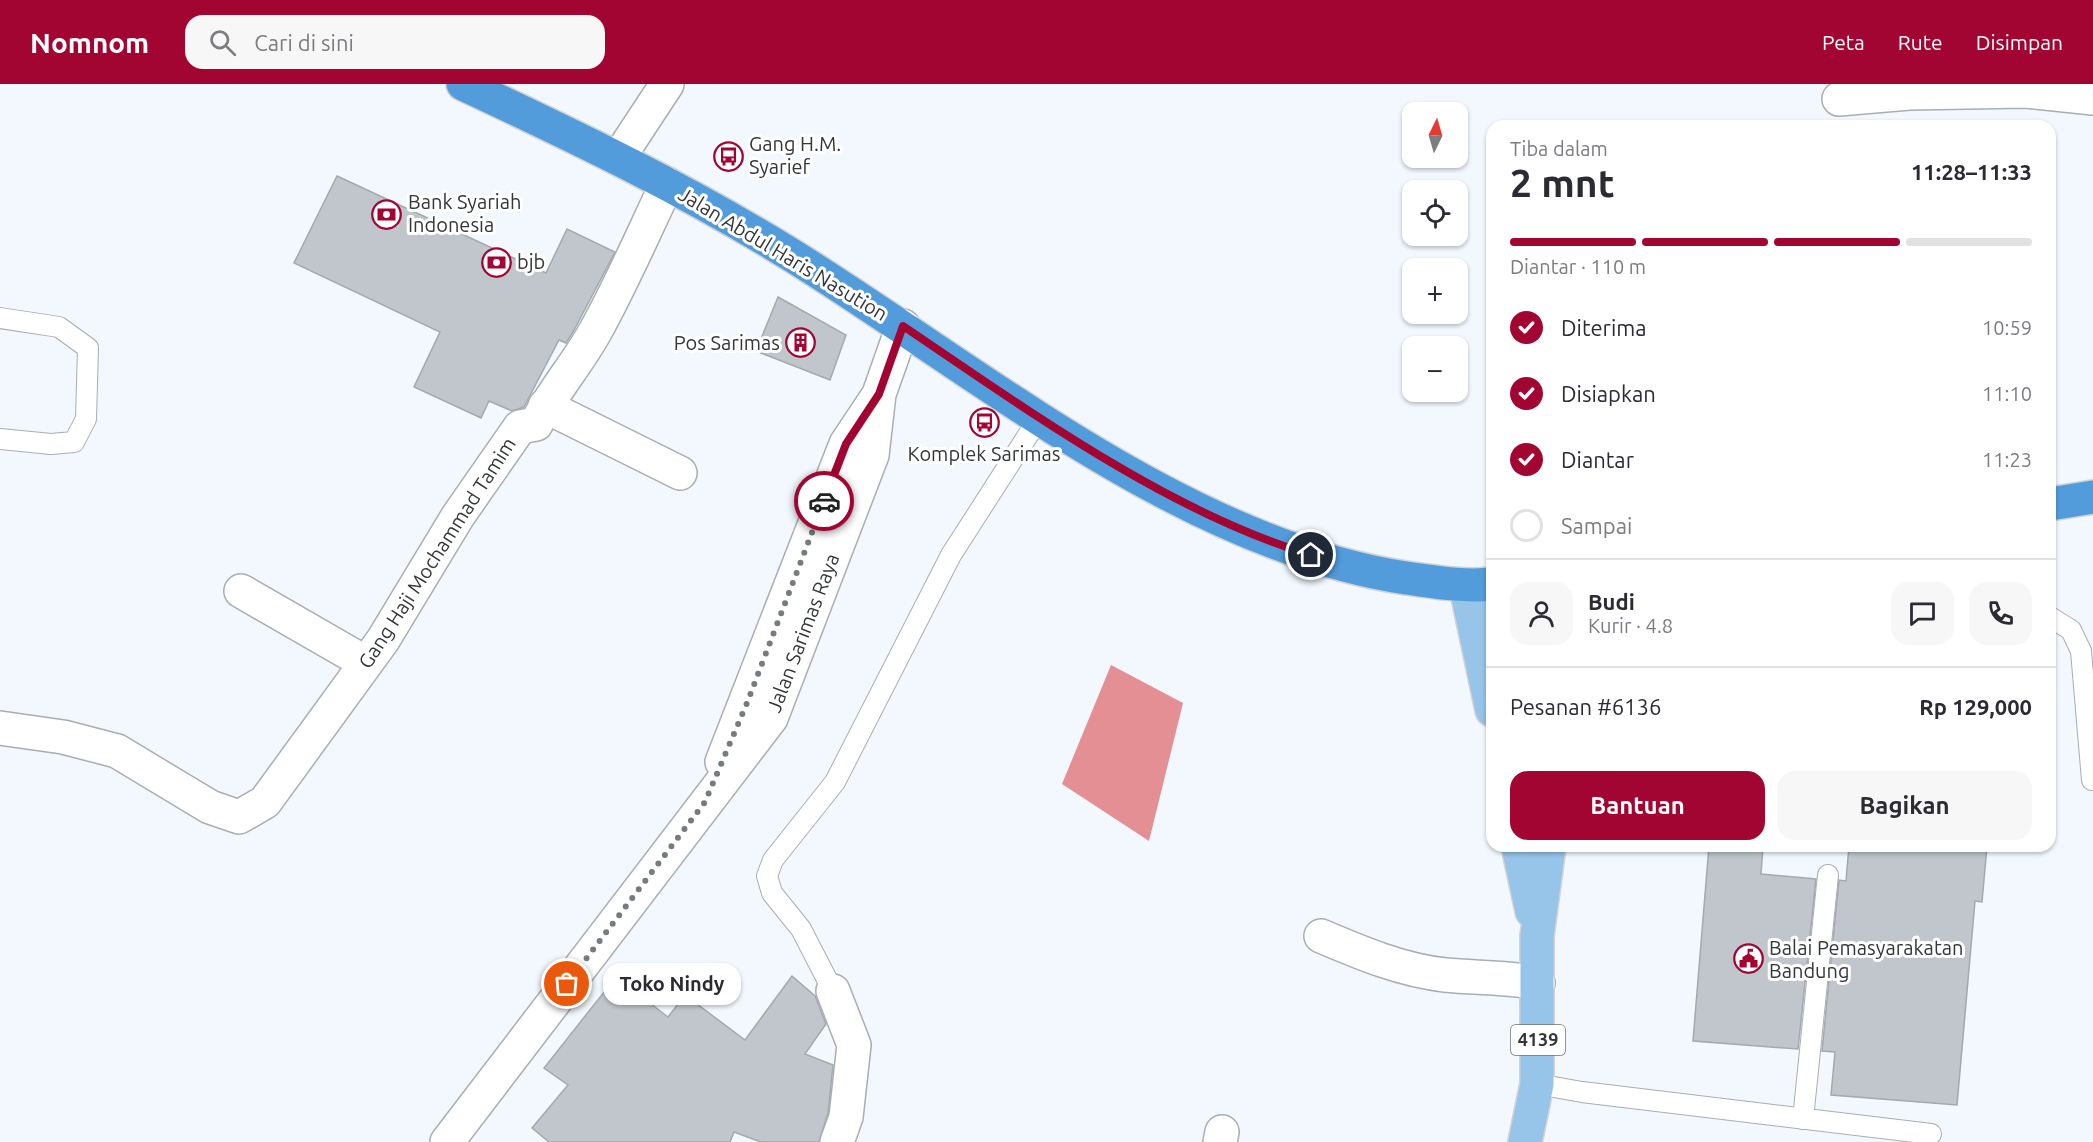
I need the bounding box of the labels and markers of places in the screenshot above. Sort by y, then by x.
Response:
place label: Gang H.M. Syarief [749,132,841,178]
bus stop icon: Gang H.M. Syarief [712,140,744,172]
place label: Bank Syariah Indonesia [408,190,521,236]
bank icon: Bank Syariah Indonesia [371,198,403,230]
bank icon: bjb [480,246,512,278]
place label: bjb [517,250,545,273]
building icon: Pos Sarimas [785,327,817,359]
place label: Pos Sarimas [674,331,780,354]
bus stop icon: Komplek Sarimas [968,407,1000,439]
place label: Komplek Sarimas [908,442,1060,465]
pin [1285,529,1336,580]
place label: Balai Pemasyarakatan Bandung [1769,936,1963,982]
public building icon: Balai Pemasyarakatan Bandung [1732,943,1764,975]
pin [541,958,592,1009]
callout: Toko Nindy [603,963,741,1005]

